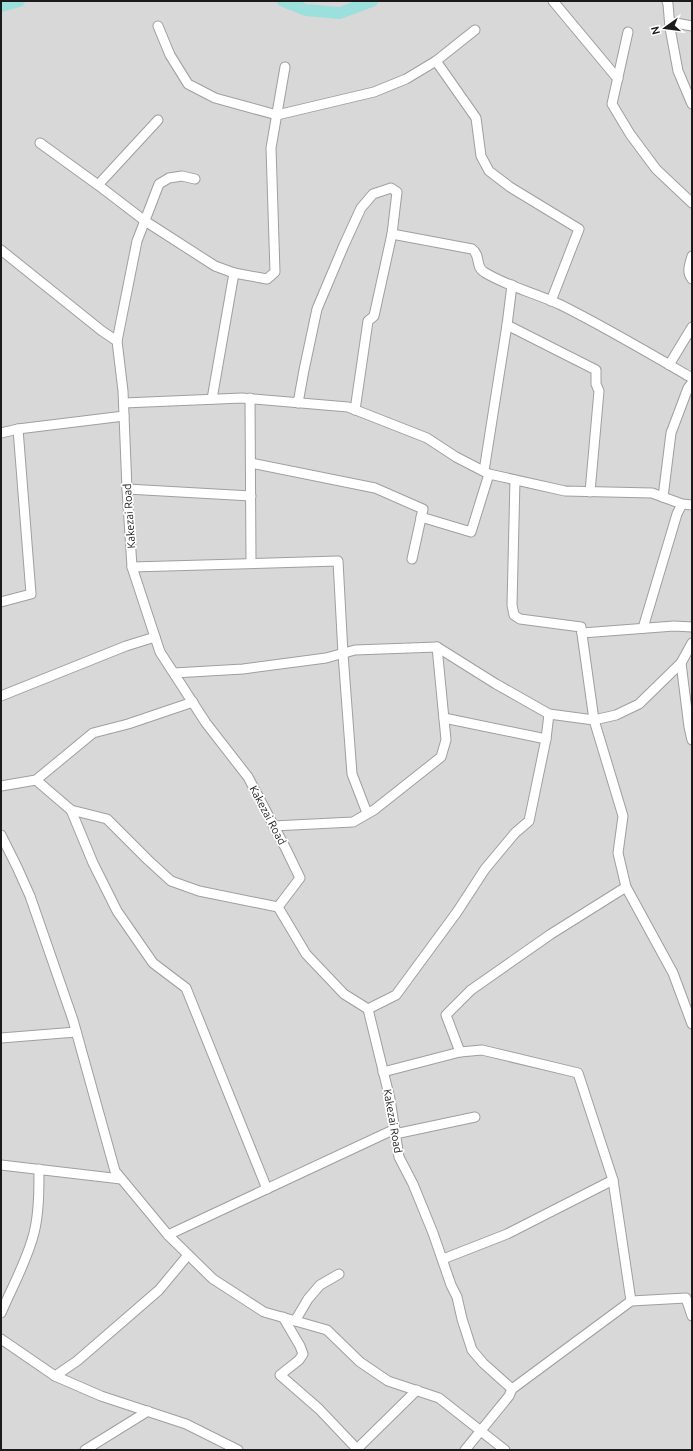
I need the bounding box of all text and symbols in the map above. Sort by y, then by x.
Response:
north arrow [645,8,685,48]
text: N [648,25,662,36]
street label: Kakezai Road [121,483,137,549]
street label: Kakezai Road [247,783,289,847]
street label: Kakezai Road [381,1088,405,1154]

